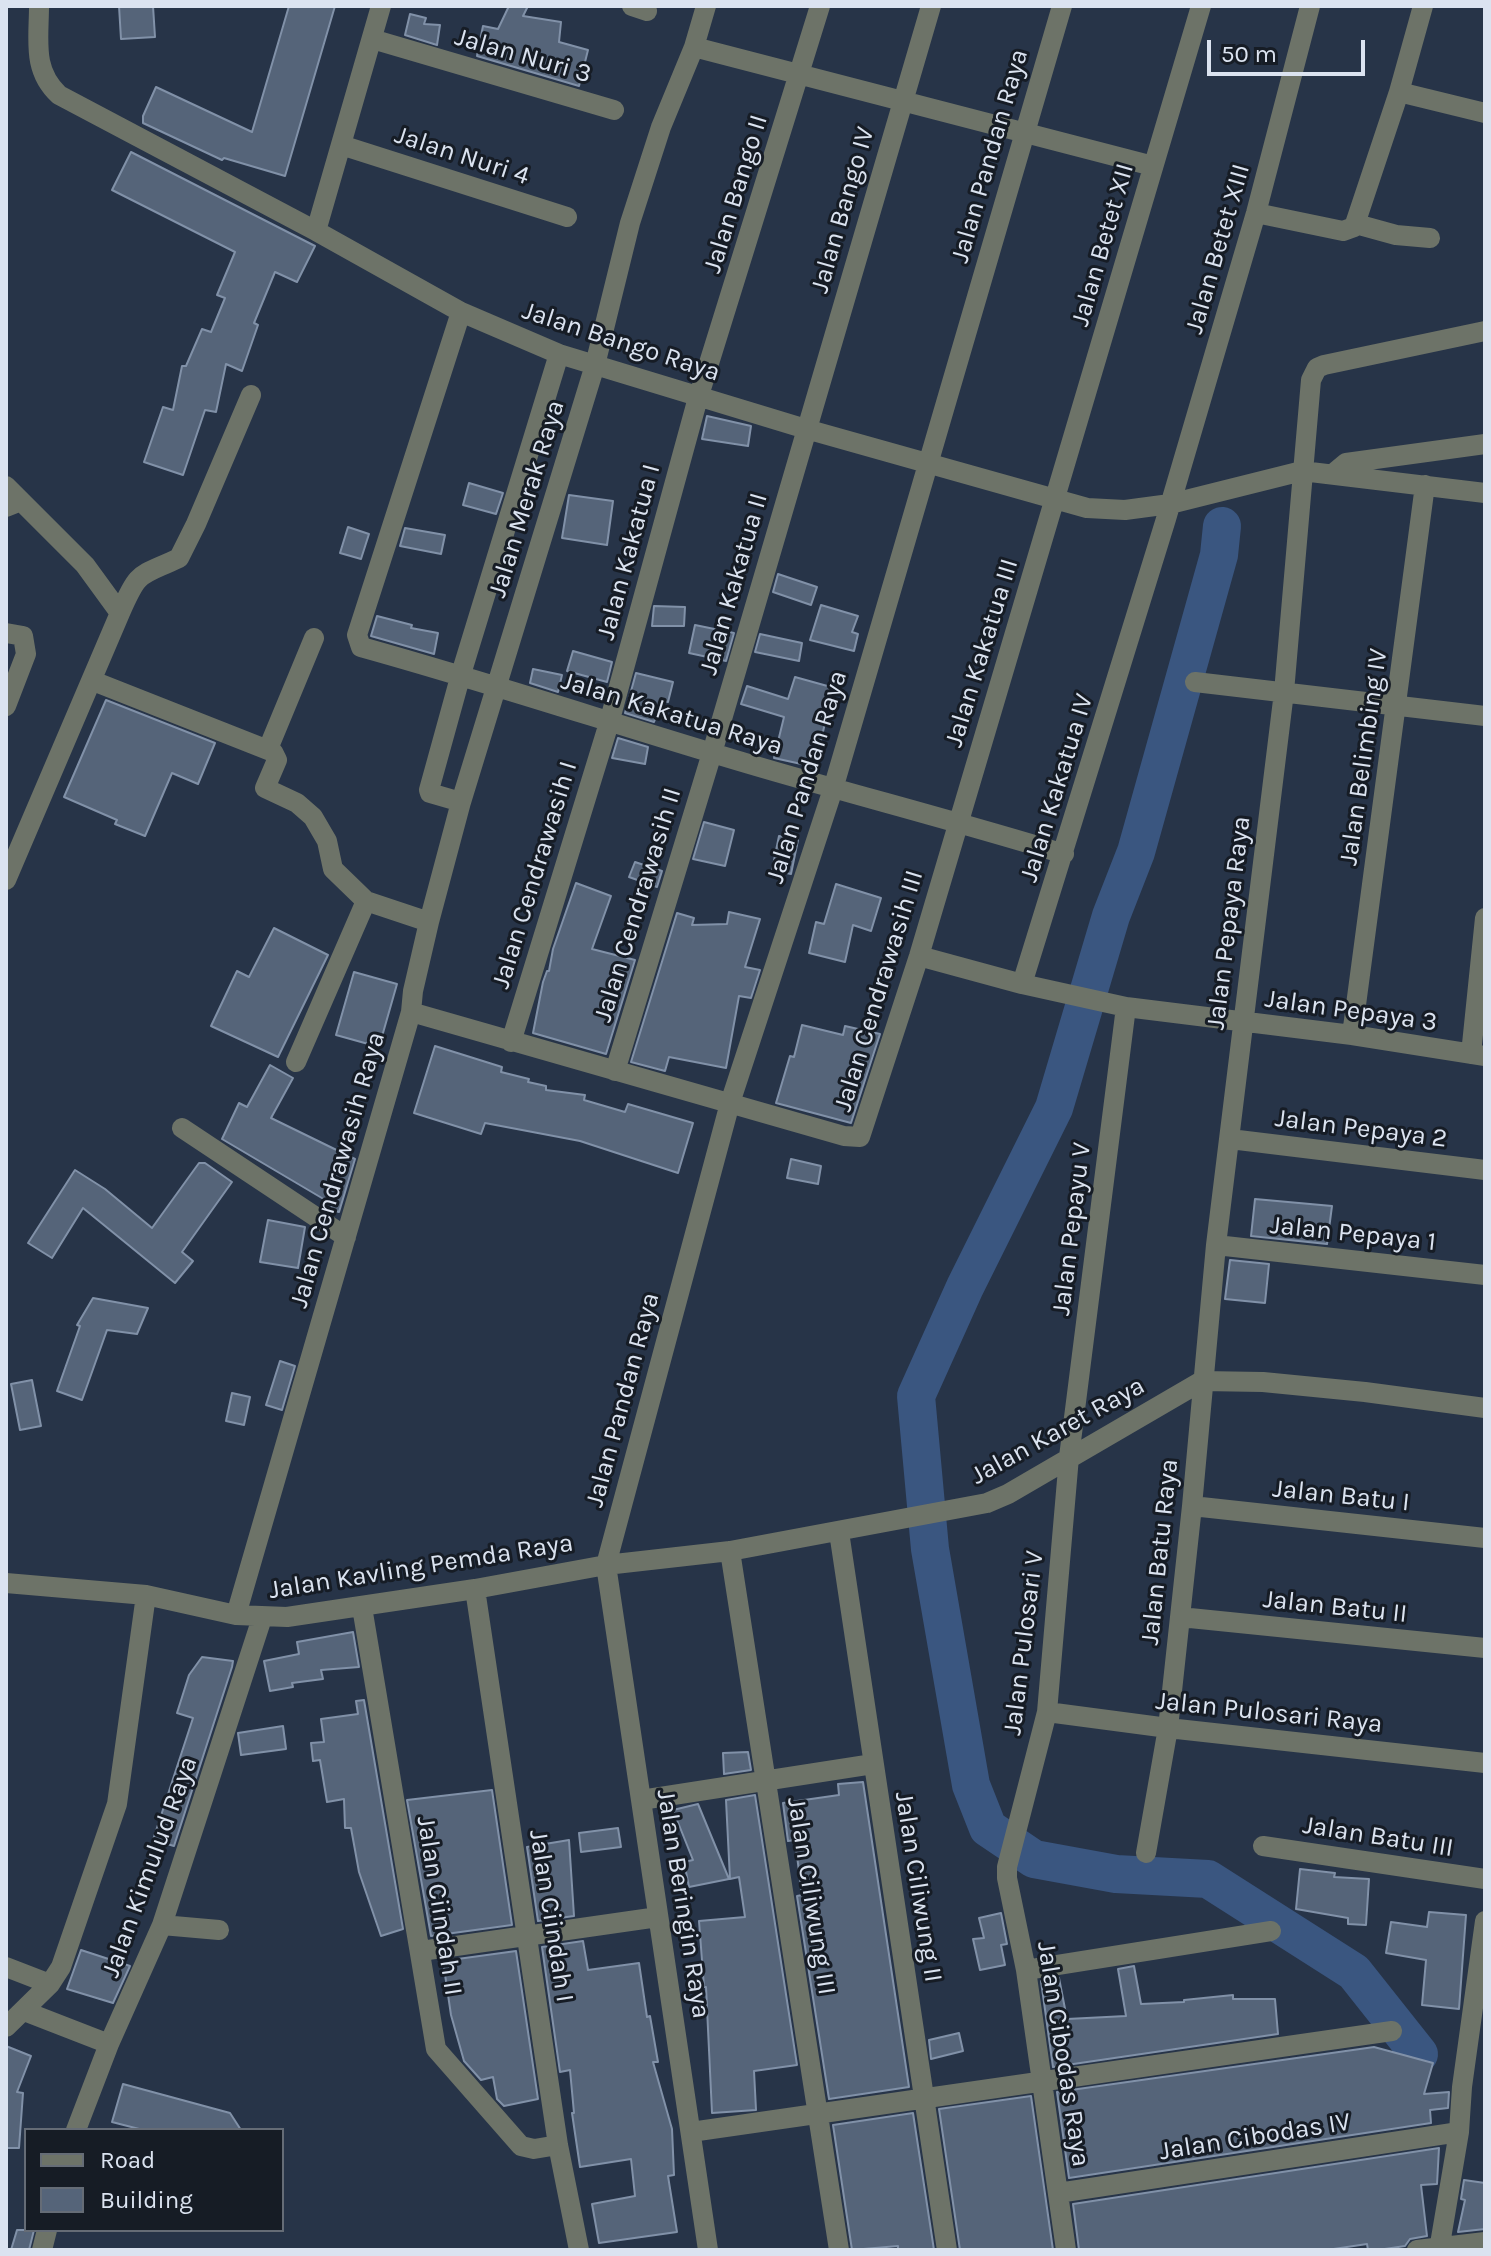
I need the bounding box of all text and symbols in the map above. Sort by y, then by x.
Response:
street label: Jalan Nuri 3 [451,22,595,90]
scale bar [1211,24,1369,74]
text: 50 m [1221,40,1277,68]
street label: Jalan Pandan Raya [945,46,1035,266]
street label: Jalan Bango II [697,111,775,277]
street label: Jalan Nuri 4 [391,120,533,192]
street label: Jalan Bango IV [804,123,882,297]
street label: Jalan Betet XII [1065,160,1141,330]
street label: Jalan Betet XIII [1179,160,1257,338]
street label: Jalan Bango Raya [518,295,724,389]
street label: Jalan Merak Raya [482,397,572,601]
street label: Jalan Kakatua I [591,461,667,643]
street label: Jalan Kakatua II [693,489,775,679]
street label: Jalan Kakatua III [939,555,1025,751]
street label: Jalan Belimbing IV [1333,647,1395,867]
street label: Jalan Kakatua Raya [557,665,787,763]
street label: Jalan Pandan Raya [760,667,854,887]
street label: Jalan Kakatua IV [1014,690,1100,886]
street label: Jalan Cendrawasih I [486,758,584,992]
street label: Jalan Cendrawasih II [588,784,688,1026]
street label: Jalan Pepaya Raya [1200,815,1258,1031]
street label: Jalan Cendrawasih III [827,867,931,1115]
street label: Jalan Pepaya 3 [1263,983,1439,1039]
street label: Jalan Cendrawasih Raya [284,1029,392,1311]
street label: Jalan Pepaya 2 [1273,1103,1449,1155]
street label: Jalan Pepayu V [1046,1141,1098,1317]
street label: Jalan Pepaya 1 [1268,1210,1438,1258]
street label: Jalan Pandan Raya [579,1289,667,1511]
street label: Jalan Karet Raya [966,1370,1150,1492]
street label: Jalan Batu Raya [1135,1457,1185,1647]
street label: Jalan Batu I [1271,1473,1411,1519]
street label: Jalan Kavling Pemda Raya [267,1528,575,1606]
street label: Jalan Pulosari V [997,1549,1051,1737]
street label: Jalan Batu II [1261,1584,1409,1630]
street label: Jalan Pulosari Raya [1154,1686,1384,1740]
street label: Jalan Kimulud Raya [95,1752,205,1982]
street label: Jalan Beringin Raya [649,1787,717,2021]
street label: Jalan Ciliwung II [888,1789,948,1985]
street label: Jalan Ciliwung III [780,1795,842,1997]
street label: Jalan Batu III [1300,1810,1456,1864]
street label: Jalan Ciindah II [409,1814,469,1998]
street label: Jalan Ciindah I [522,1828,580,2004]
street label: Jalan Cibodas Raya [1030,1939,1096,2169]
street label: Jalan Cibodas IV [1157,2106,1353,2168]
legend [24,2128,284,2232]
text: Road [100,2146,155,2174]
text: Building [100,2186,193,2214]

